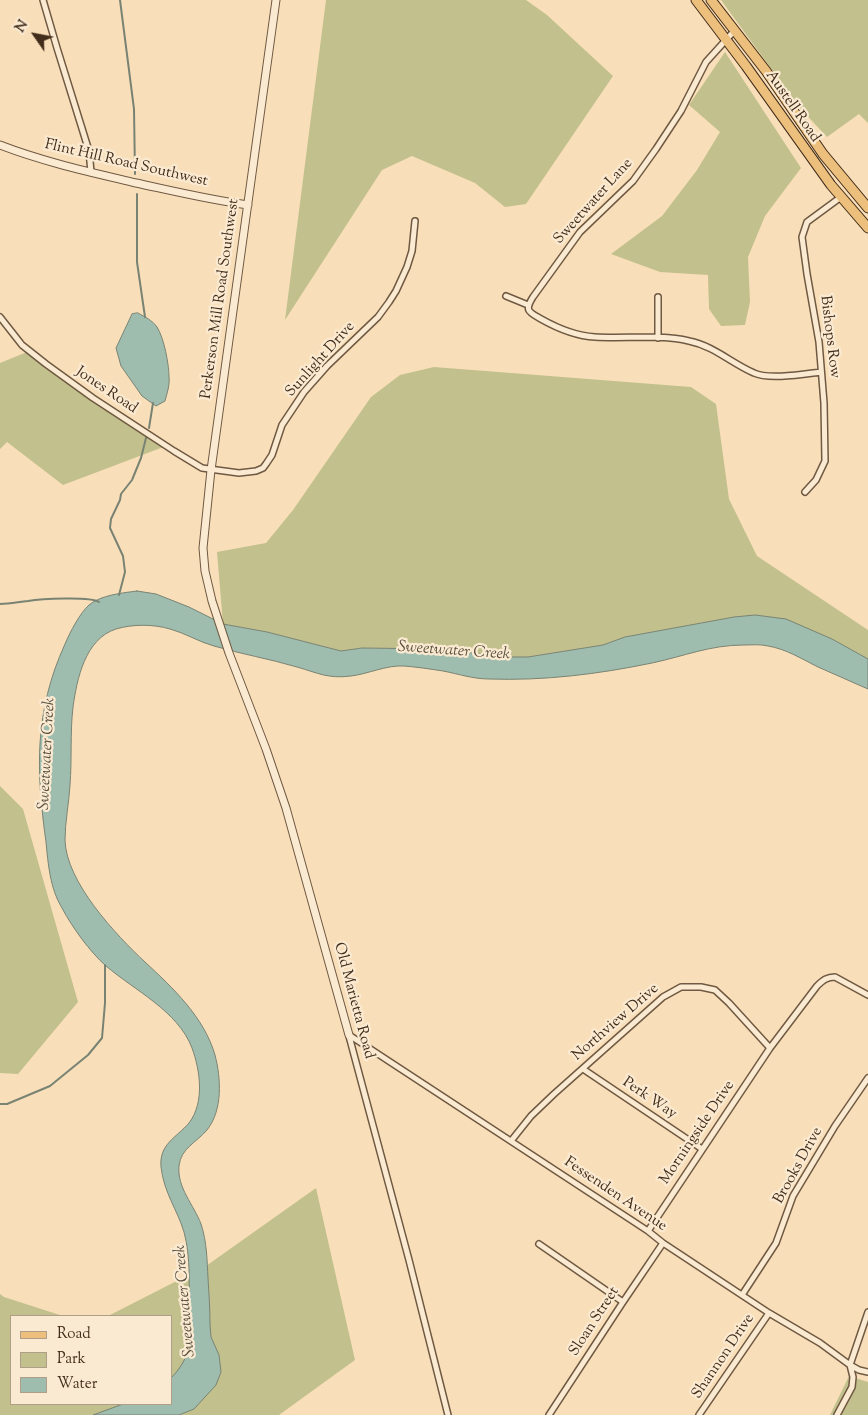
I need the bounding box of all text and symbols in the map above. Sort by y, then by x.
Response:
north arrow [10,10,60,60]
text: N [11,17,34,37]
street label: Austell Road [761,68,823,146]
street label: Flint Hill Road Southwest [43,136,209,192]
street label: Sweetwater Lane [551,155,637,249]
street label: Perkerson Mill Road Southwest [198,198,244,400]
street label: Bishops Row [815,295,843,379]
street label: Sunlight Drive [282,319,360,401]
street label: Jones Road [72,364,140,418]
water label: Sweetwater Creek [397,639,511,665]
water label: Sweetwater Creek [35,697,61,811]
street label: Old Marietta Road [329,941,377,1061]
street label: Northview Drive [569,981,663,1065]
street label: Perk Way [618,1074,680,1124]
street label: Morningside Drive [657,1078,739,1188]
street label: Brooks Drive [771,1125,827,1207]
street label: Fessenden Avenue [560,1154,670,1236]
water label: Sweetwater Creek [172,1244,200,1358]
street label: Sloan Street [566,1284,624,1360]
street label: Shannon Drive [689,1311,759,1403]
legend [10,1315,172,1405]
text: Road [57,1324,91,1345]
text: Park [57,1349,86,1370]
text: Water [57,1374,97,1395]

